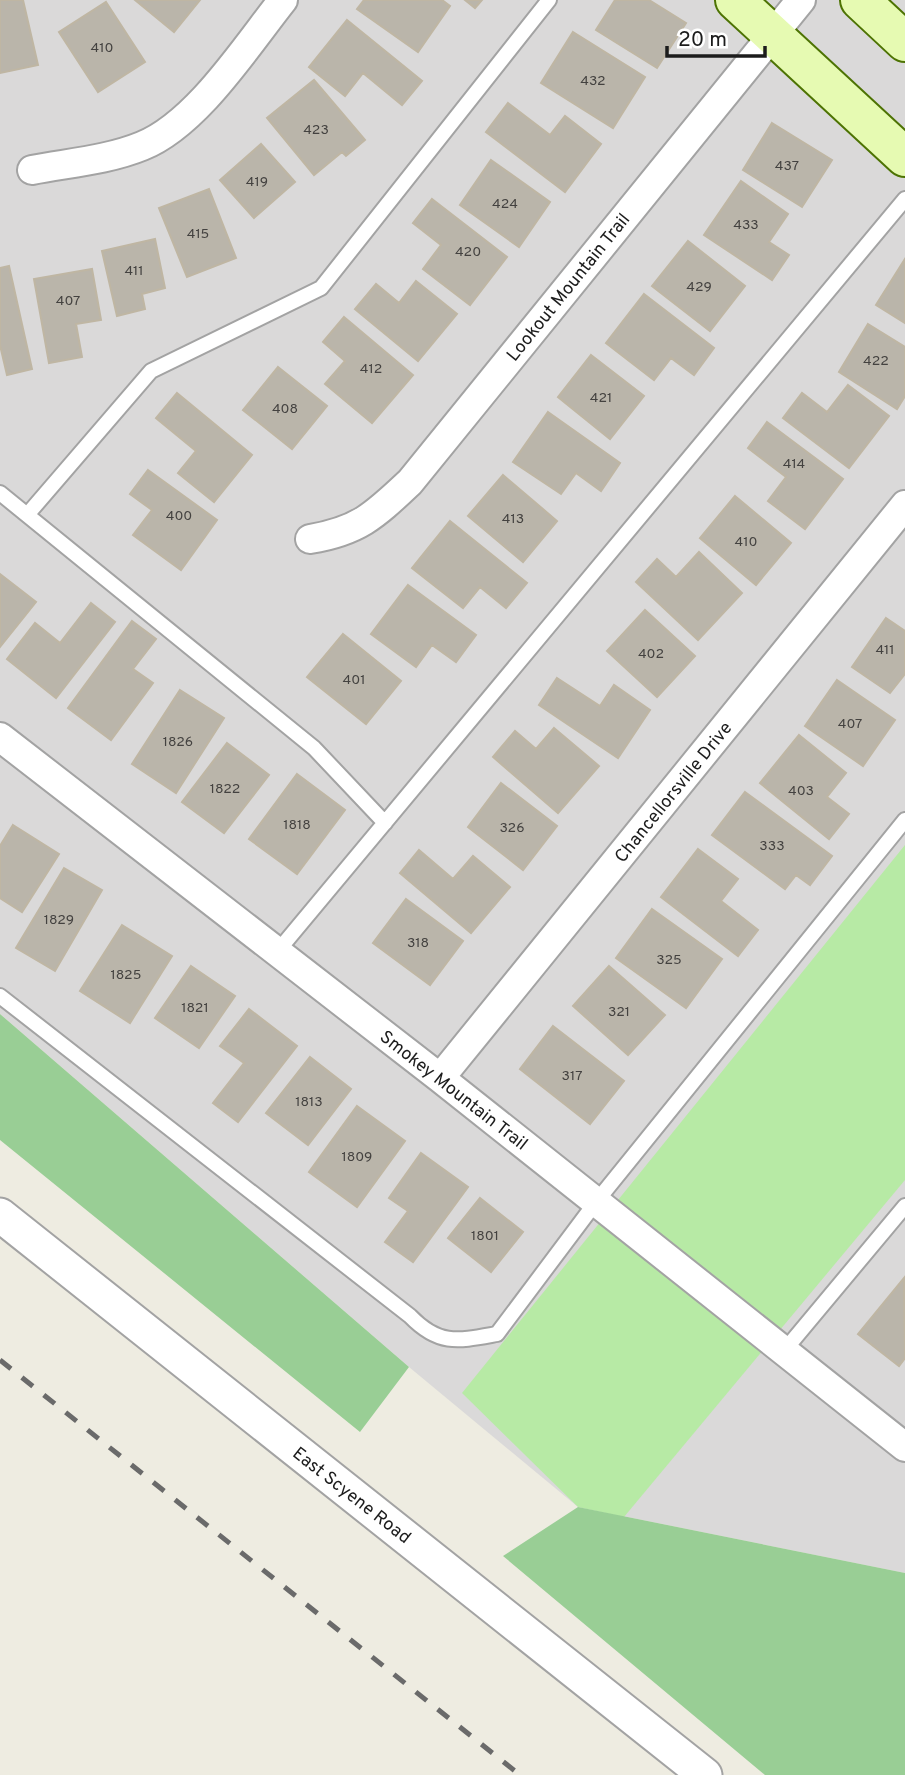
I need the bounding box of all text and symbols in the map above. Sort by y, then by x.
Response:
scale bar [667,14,765,58]
text: 20 m [678,27,727,54]
house number: 410 [91,40,113,57]
house number: 432 [580,73,606,90]
house number: 423 [303,122,329,139]
house number: 437 [775,158,799,175]
house number: 419 [246,174,268,191]
house number: 424 [492,196,518,213]
street label: Lookout Mountain Trail [502,209,636,367]
house number: 433 [733,217,759,234]
house number: 415 [187,226,209,243]
house number: 420 [455,244,481,261]
house number: 411 [124,263,144,280]
house number: 429 [686,279,712,296]
house number: 407 [56,293,80,310]
house number: 422 [863,353,889,370]
house number: 412 [360,361,382,378]
house number: 421 [590,390,612,407]
house number: 408 [272,401,298,418]
house number: 414 [783,456,805,473]
house number: 400 [166,508,192,525]
house number: 413 [502,511,524,528]
house number: 410 [735,534,757,551]
house number: 411 [875,642,895,659]
house number: 402 [638,646,664,663]
house number: 401 [343,672,365,689]
house number: 407 [838,716,862,733]
street label: Chancellorsville Drive [610,718,738,868]
house number: 1826 [163,734,193,751]
house number: 1822 [210,781,240,798]
house number: 403 [788,783,814,800]
house number: 1818 [283,817,311,834]
house number: 326 [499,820,525,837]
house number: 333 [759,838,785,855]
house number: 1829 [44,912,74,929]
house number: 318 [407,935,429,952]
house number: 325 [656,952,682,969]
house number: 1825 [111,967,141,984]
house number: 1821 [181,1000,209,1017]
house number: 321 [608,1004,630,1021]
street label: Smokey Mountain Trail [374,1026,532,1156]
house number: 317 [562,1068,582,1085]
house number: 1813 [295,1094,323,1111]
house number: 1809 [342,1149,372,1166]
house number: 1801 [471,1228,499,1245]
street label: East Scyene Road [287,1443,415,1550]

